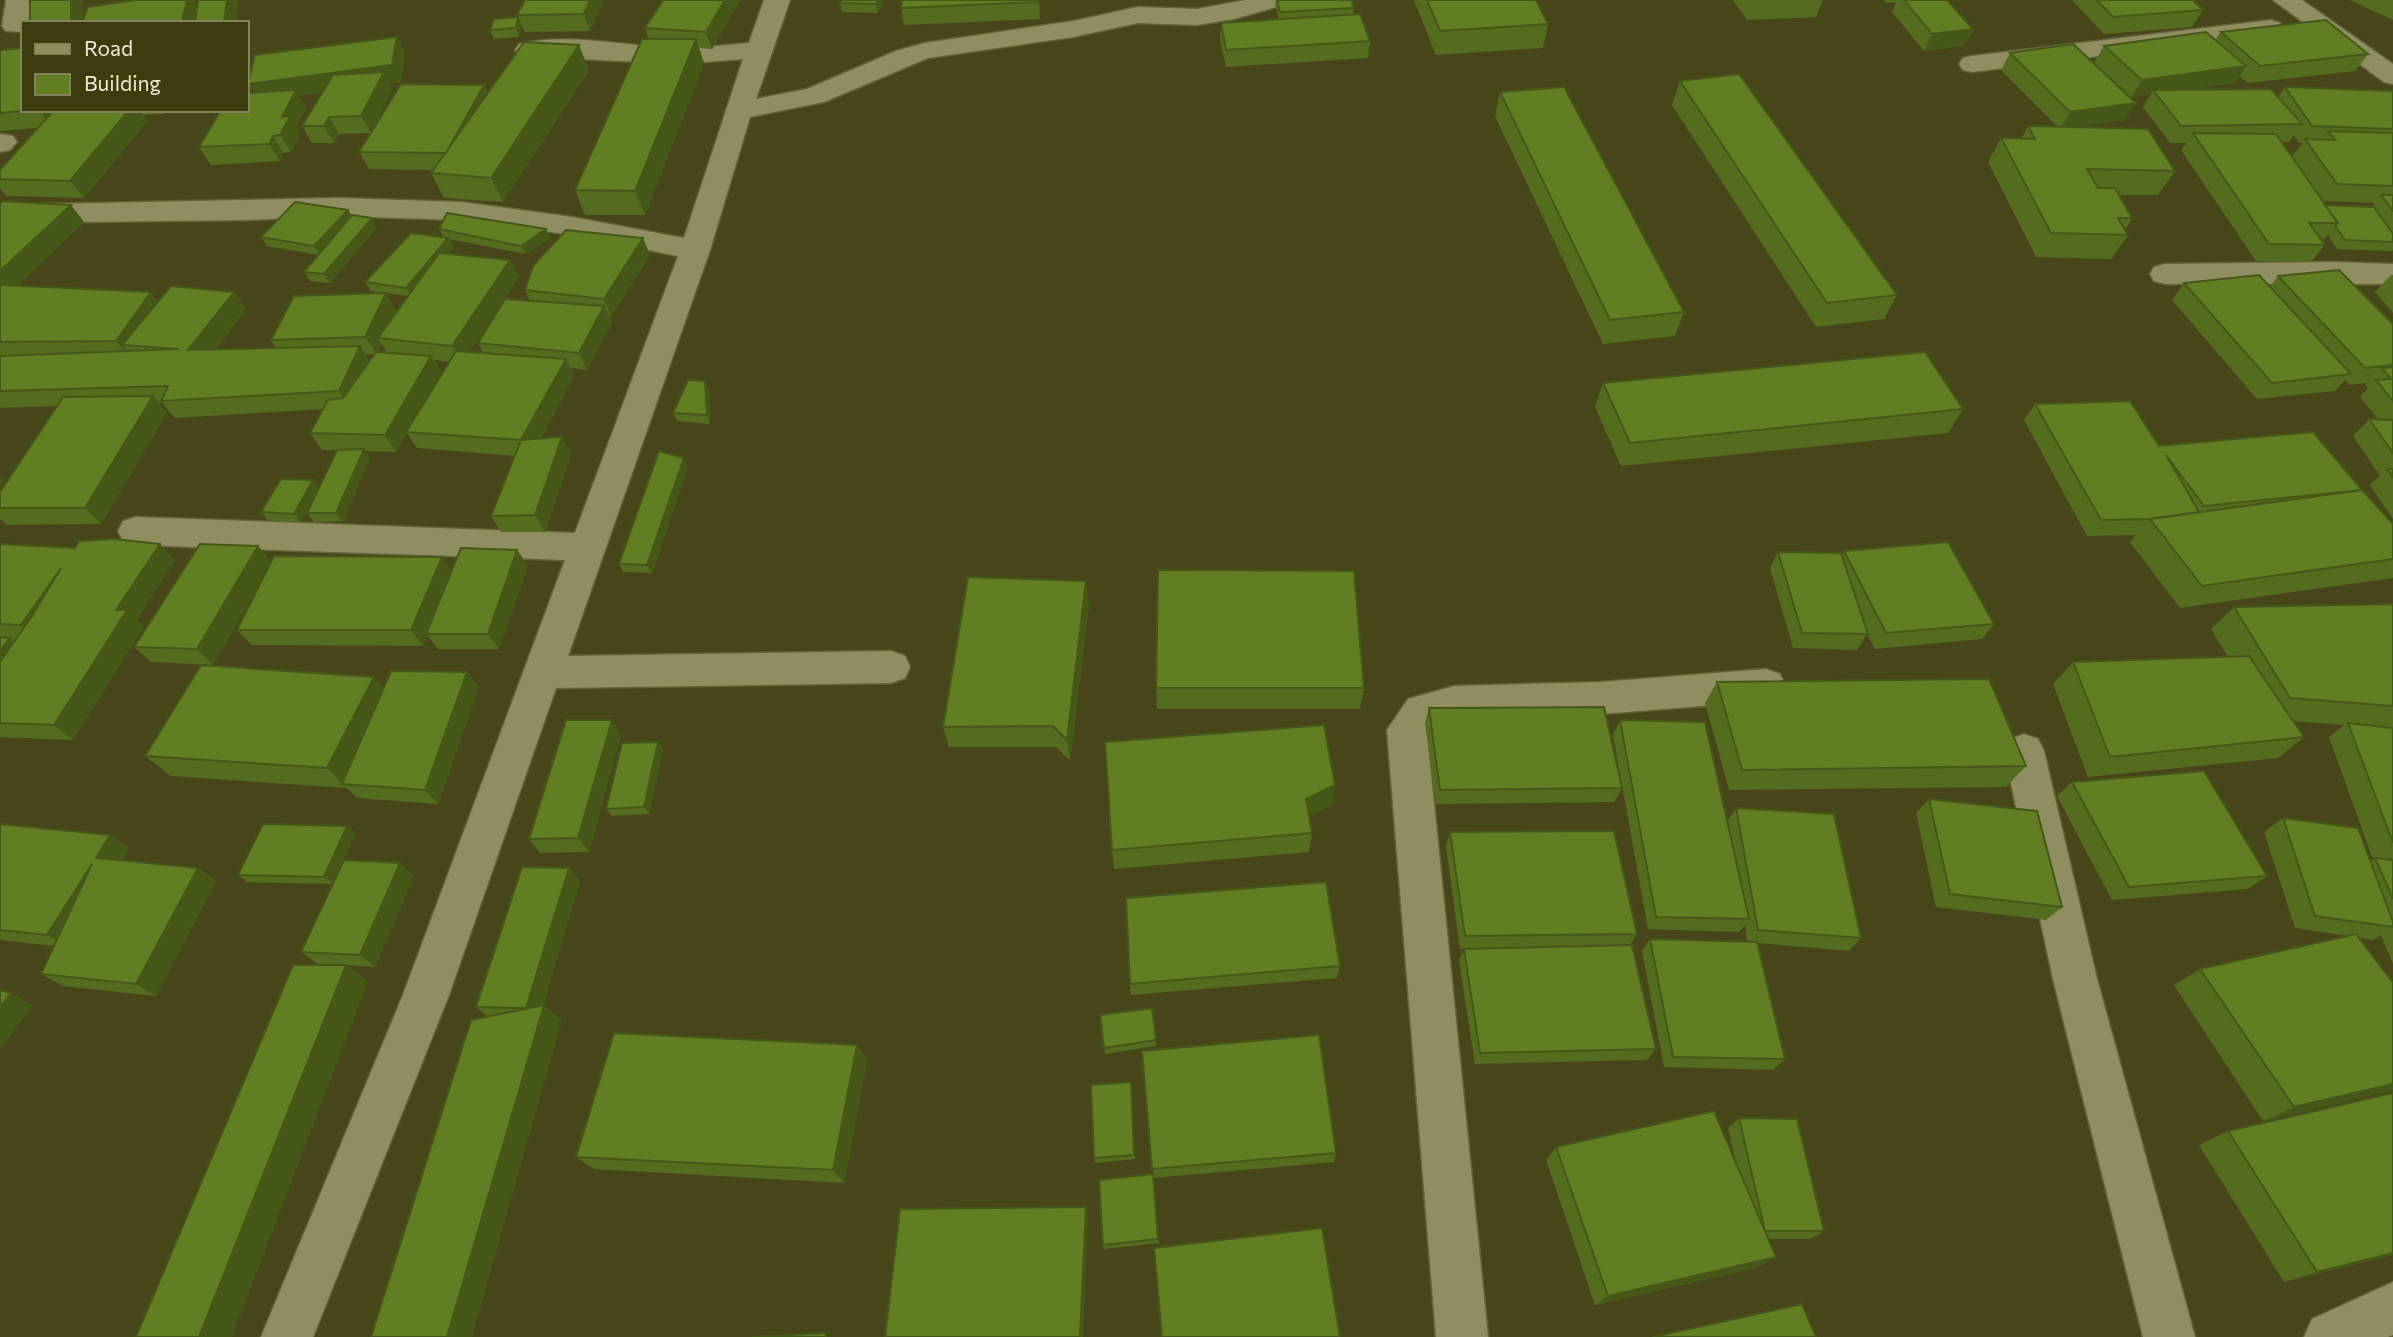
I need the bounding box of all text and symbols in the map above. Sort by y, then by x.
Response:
legend [21,21,248,112]
text: Road [84,35,133,60]
text: Building [84,70,161,95]

